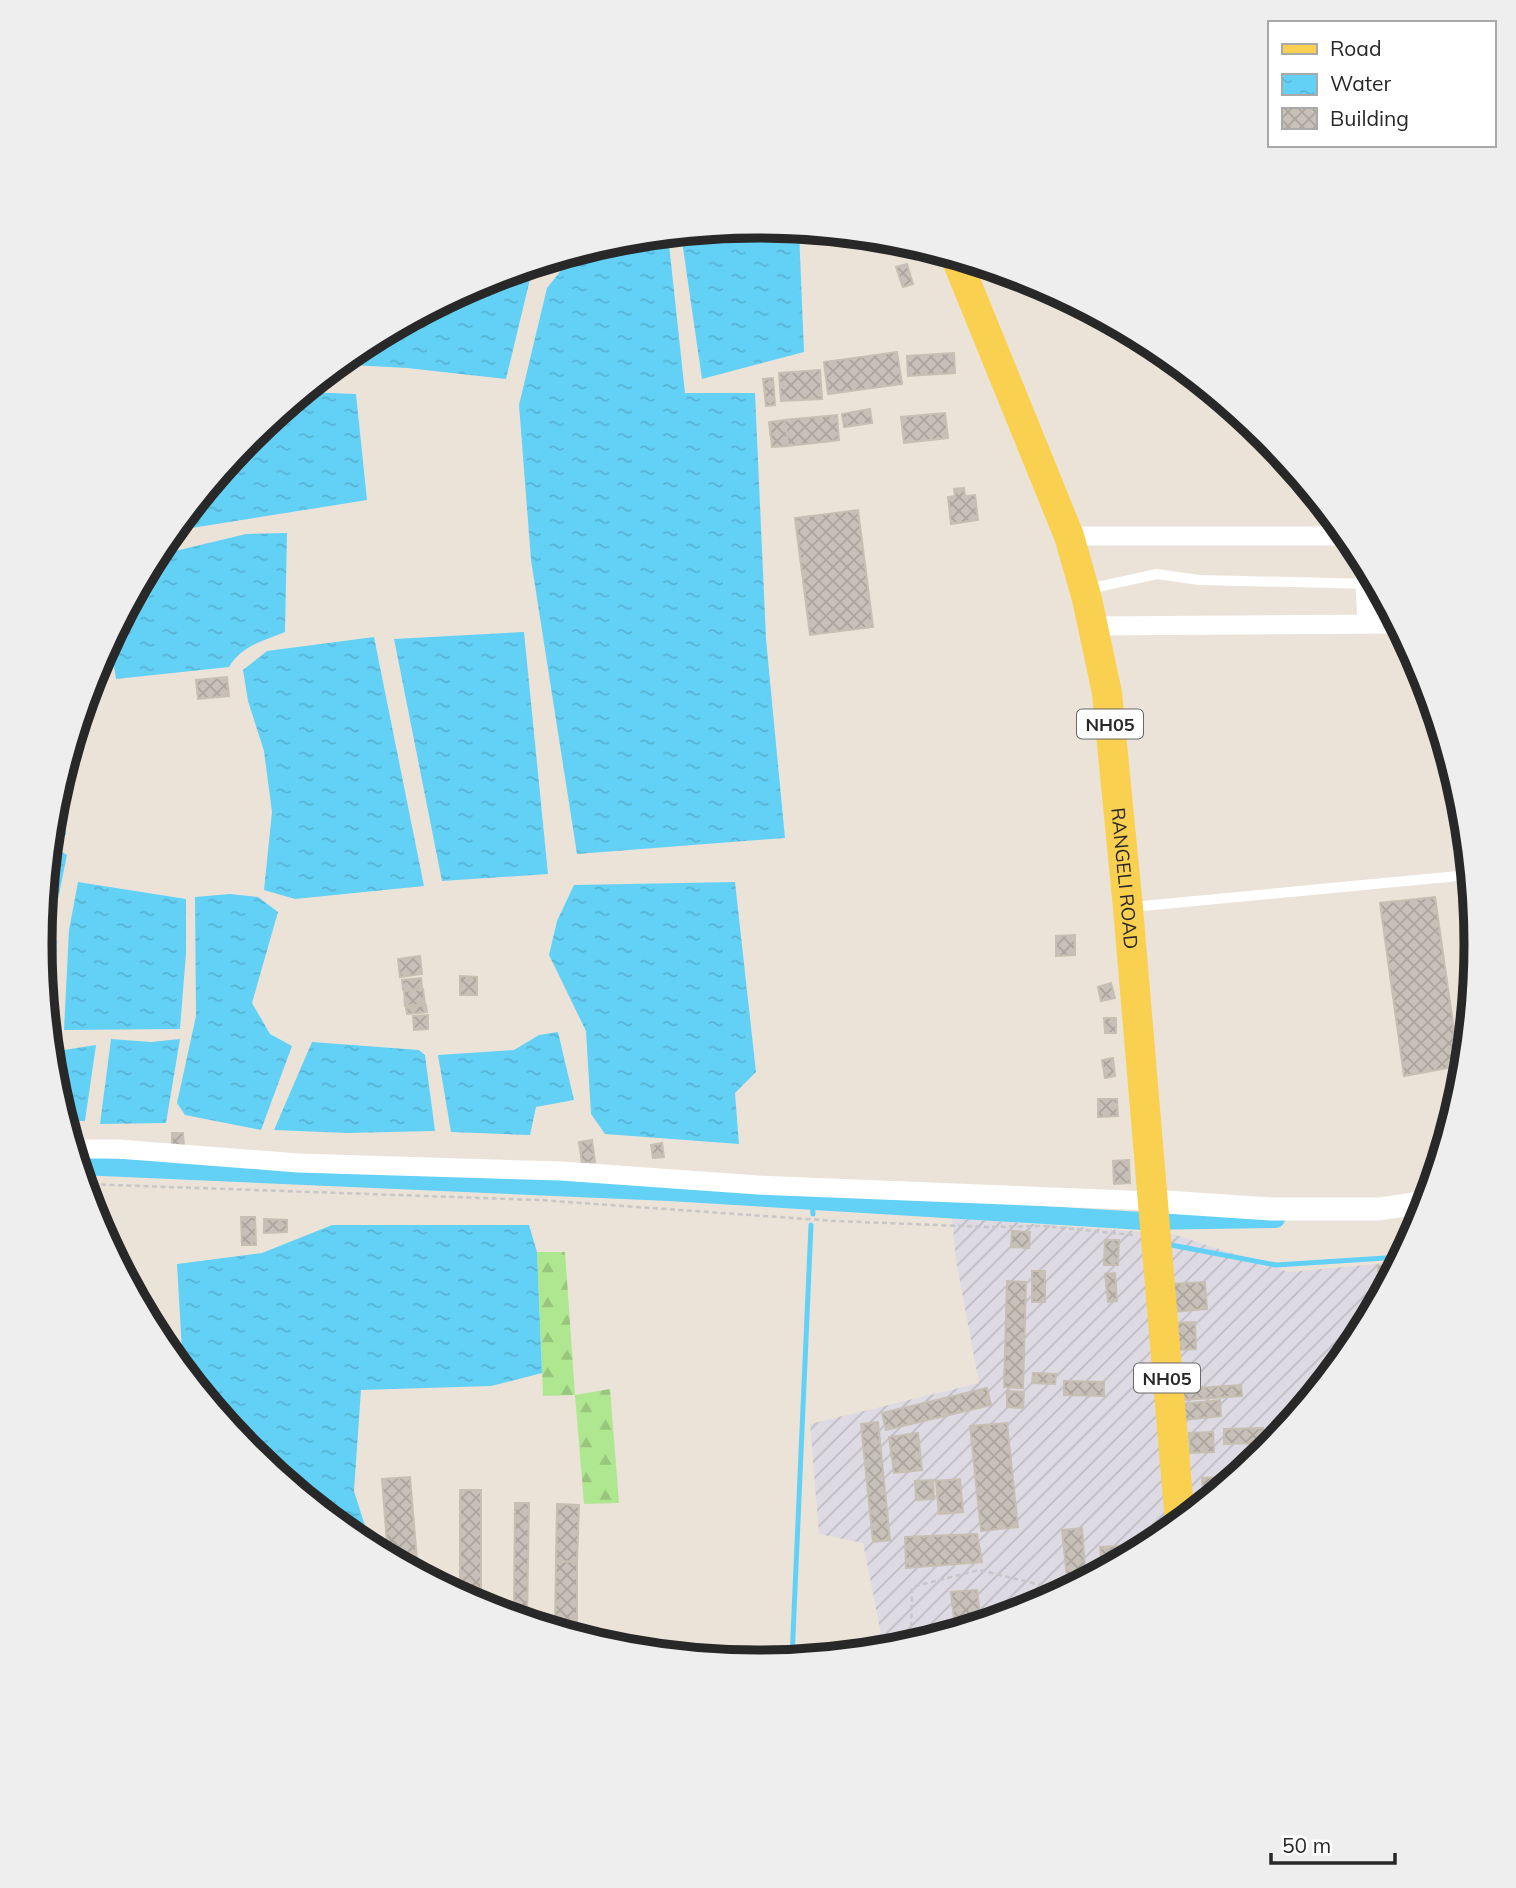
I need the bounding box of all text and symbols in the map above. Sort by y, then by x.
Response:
legend [1268,21,1495,147]
text: Road [1330,35,1381,61]
text: Water [1330,70,1391,96]
text: Building [1330,105,1409,131]
road number: NH05 [1077,710,1143,738]
street label: RANGELI ROAD [1106,807,1143,950]
road number: NH05 [1134,1364,1200,1392]
scale bar [1271,1822,1395,1866]
text: 50 m [1282,1832,1331,1858]

